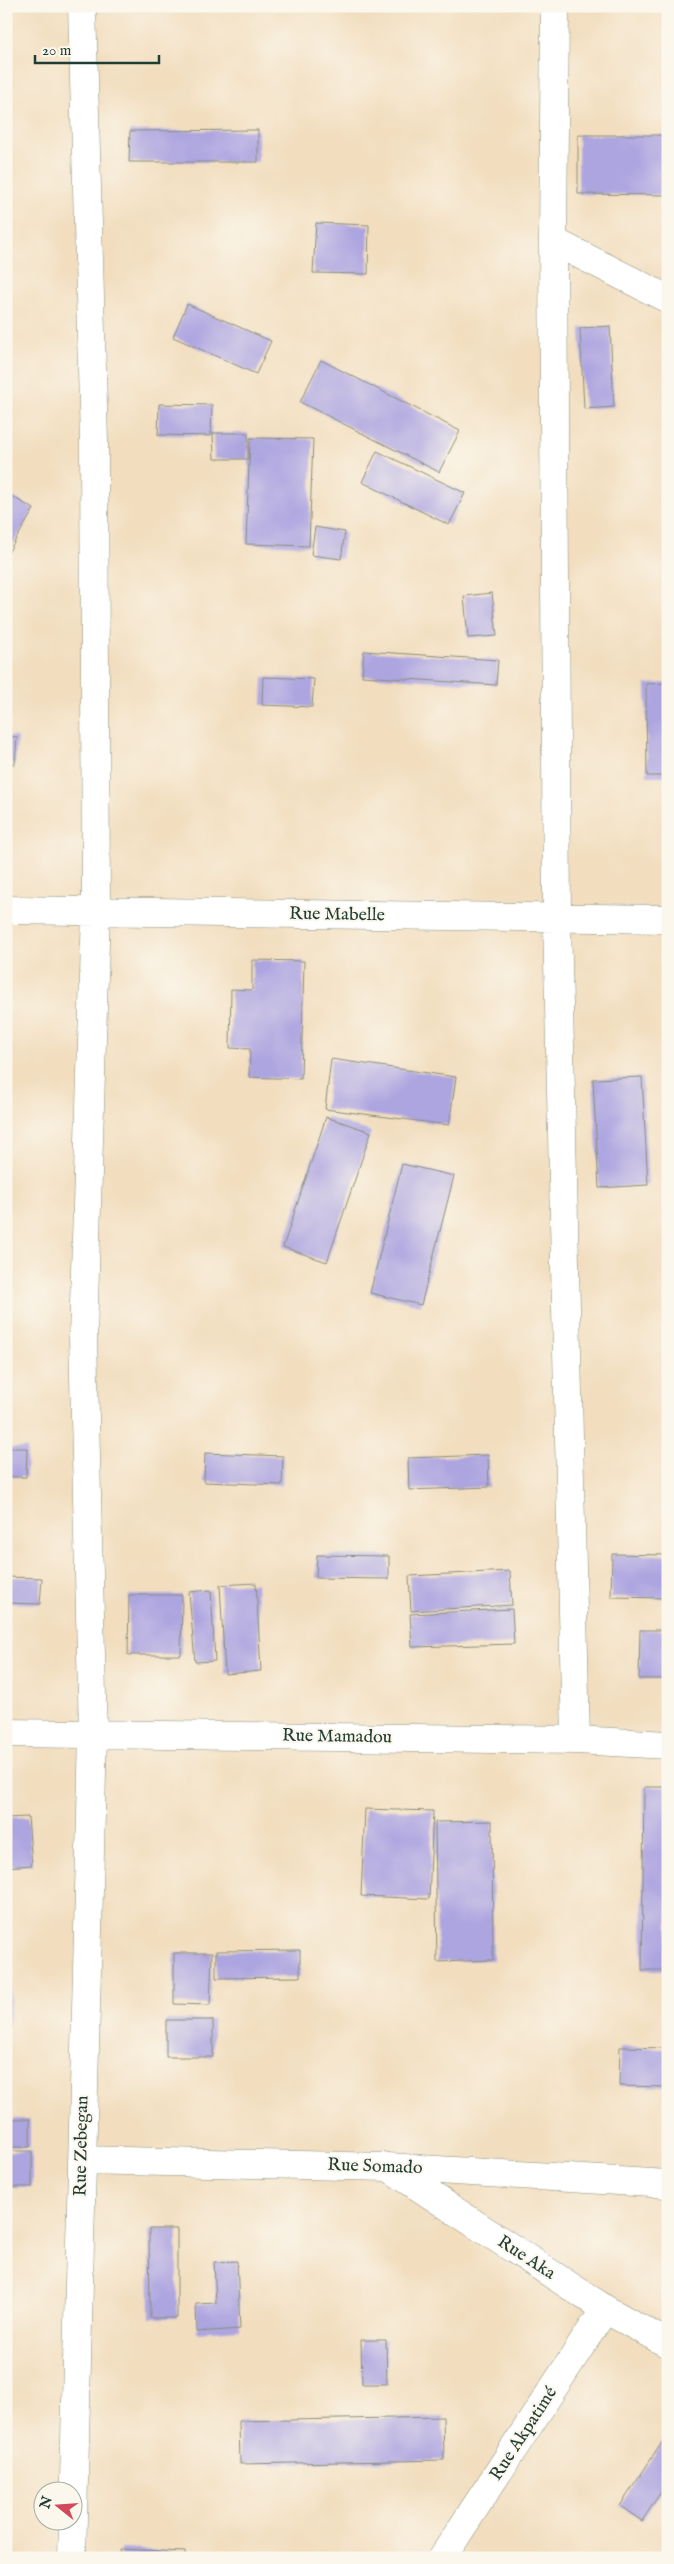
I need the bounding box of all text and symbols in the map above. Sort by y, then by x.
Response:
scale bar [35,32,159,64]
text: 20 m [42,41,72,60]
street label: Rue Mabelle [289,903,385,927]
street label: Rue Mamadou [282,1725,392,1749]
street label: Rue Zebegan [70,2095,94,2197]
street label: Rue Somado [327,2154,423,2180]
street label: Rue Aka [493,2231,560,2285]
street label: Rue Akpatimé [485,2383,563,2485]
north arrow [32,2482,82,2532]
text: N [36,2494,57,2512]

